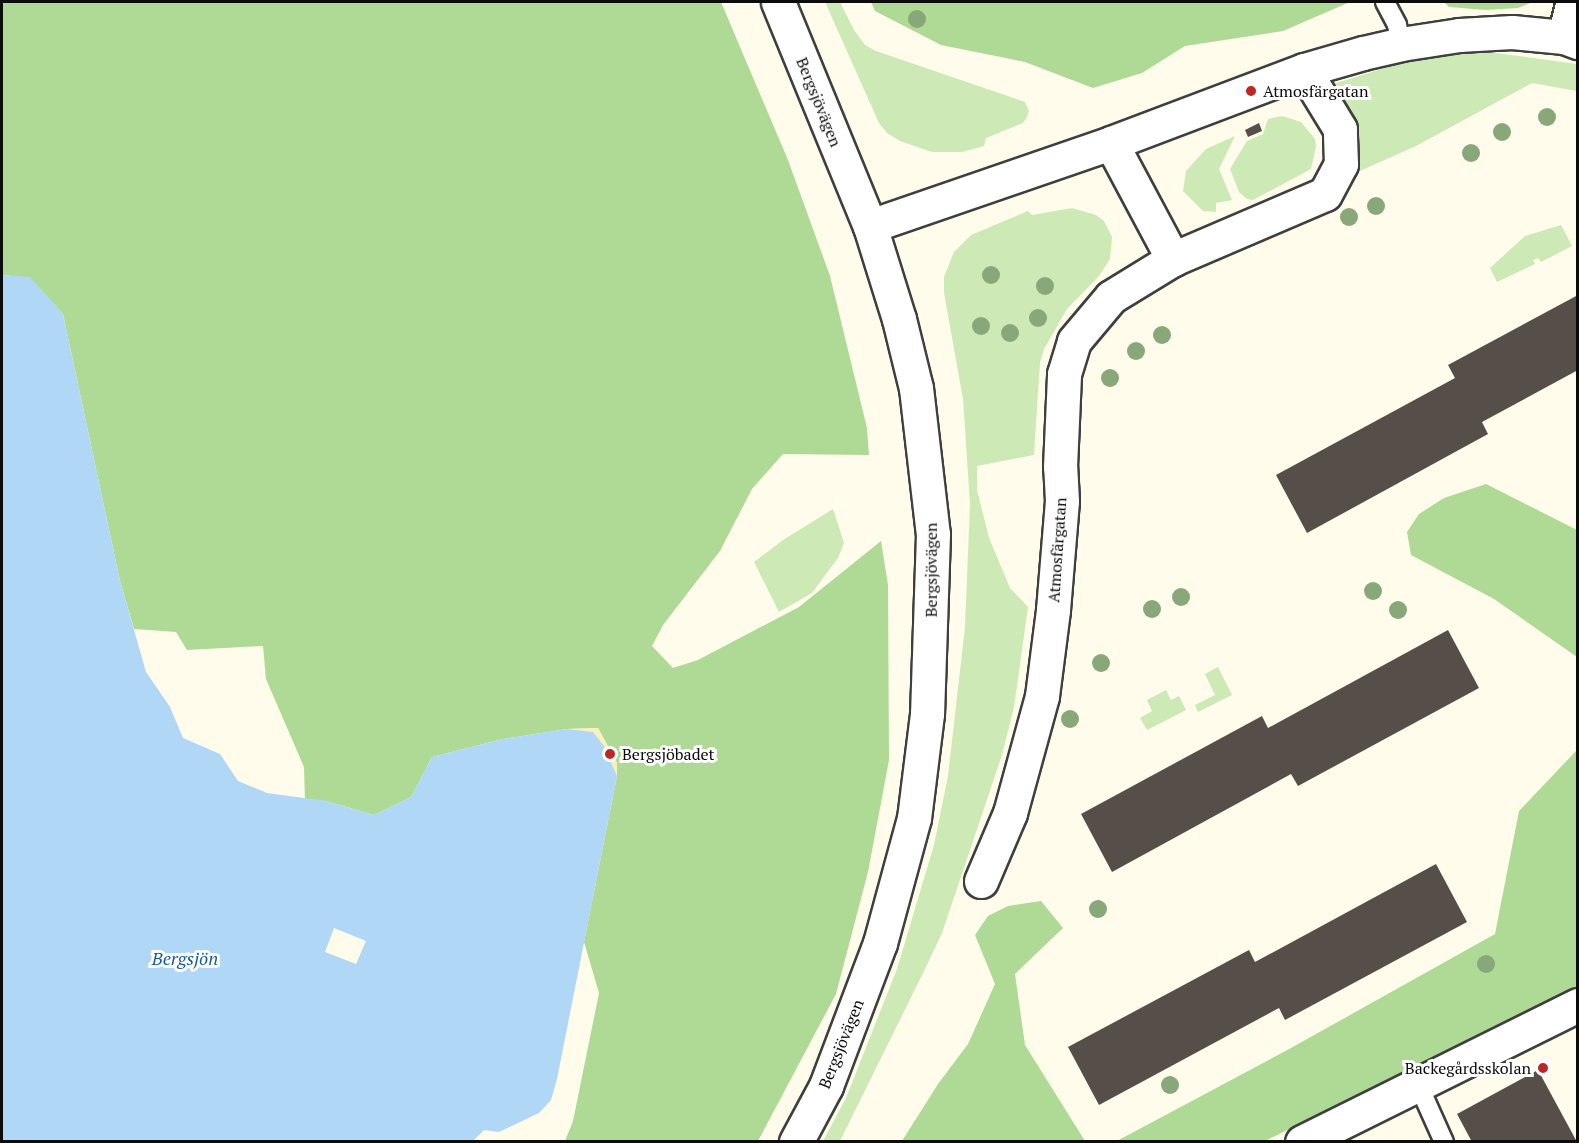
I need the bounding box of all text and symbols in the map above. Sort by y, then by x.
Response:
street label: Bergsjövägen [792,54,846,150]
place label: Atmosfärgatan [1263,81,1368,101]
marker: Atmosfärgatan [1244,84,1258,98]
street label: Atmosfärgatan [1044,497,1070,603]
street label: Bergsjövägen [921,523,941,617]
place label: Bergsjöbadet [622,744,714,764]
marker: Bergsjöbadet [603,747,617,761]
water label: Bergsjön [152,947,218,969]
street label: Bergsjövägen [814,996,868,1092]
place label: Backegårdsskolan [1405,1058,1531,1078]
marker: Backegårdsskolan [1536,1061,1550,1075]

